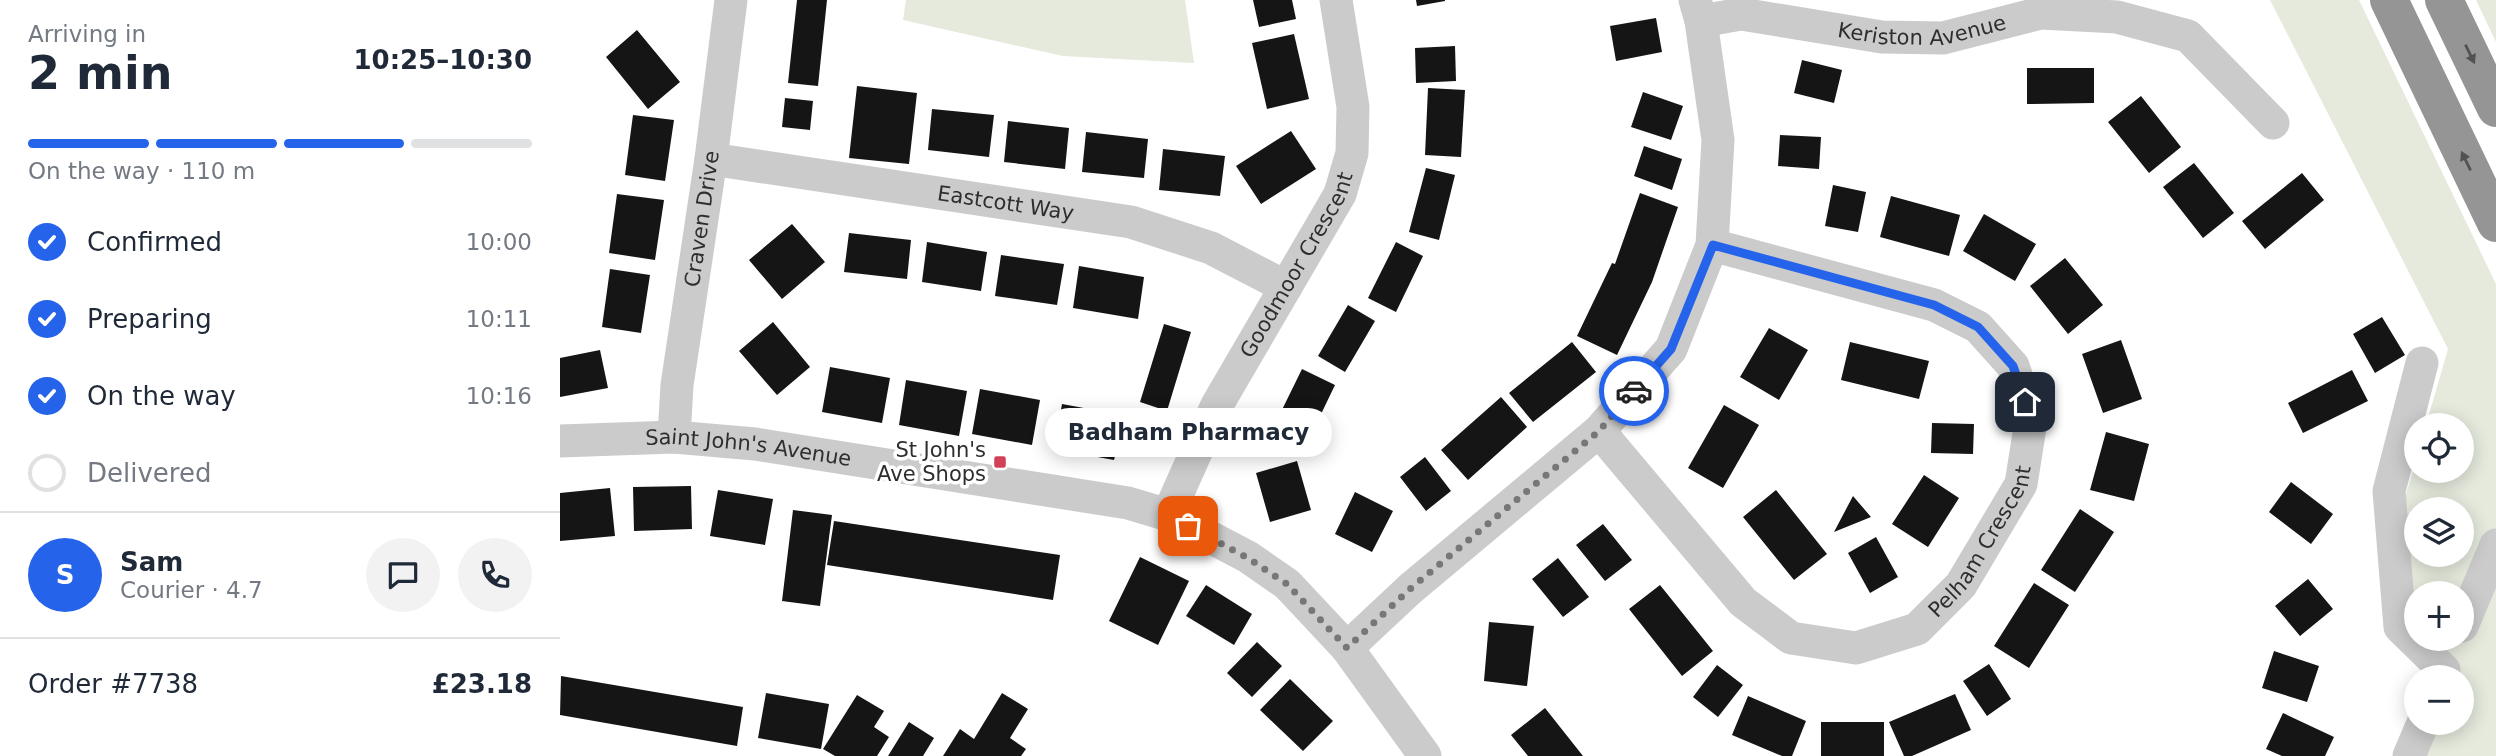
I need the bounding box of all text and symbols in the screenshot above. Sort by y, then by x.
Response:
street label: Keriston Avenue [1836,10,2009,50]
text: Arriving in [28,21,146,47]
one-way arrow [2464,44,2475,64]
text: 10:25–10:30 [353,45,532,75]
text: 2 min [28,46,172,100]
street label: Craven Drive [680,149,724,289]
one-way arrow [2461,151,2472,171]
text: On the way · 110 m [28,158,255,184]
street label: Goodmoor Crescent [1235,169,1358,362]
street label: Eastcott Way [936,181,1076,225]
icon: check [28,223,66,261]
text: Confirmed [87,227,222,257]
text: 10:00 [466,229,532,255]
icon: check [28,300,66,338]
text: Preparing [87,304,212,334]
text: 10:11 [466,306,532,332]
courier [1599,356,1669,426]
icon: car [1615,372,1653,410]
pin [1995,372,2055,432]
icon: check [28,377,66,415]
text: On the way [87,381,236,411]
text: 10:16 [466,383,532,409]
icon: home [2006,383,2044,421]
callout: Badham Pharmacy [1044,407,1332,456]
map controls [2404,413,2474,735]
button: locate [2404,413,2474,483]
text: Badham Pharmacy [1068,419,1309,445]
street label: Saint John's Avenue [645,425,853,471]
place label: St John's Ave Shops [877,438,986,486]
marker: St John's Ave Shops [992,454,1008,470]
text: Delivered [87,458,211,488]
street label: Pelham Crescent [1924,464,2036,622]
pin [1158,496,1218,556]
button: layers [2404,497,2474,567]
icon: bag [1169,507,1207,545]
button: chat [366,538,440,612]
button: phone [458,538,532,612]
text: Sam [120,547,183,577]
text: S [56,560,74,590]
text: Courier · 4.7 [120,577,263,603]
button: + [2404,581,2474,651]
button: − [2404,665,2474,735]
text: Order #7738 [28,669,198,699]
text: £23.18 [432,669,532,699]

